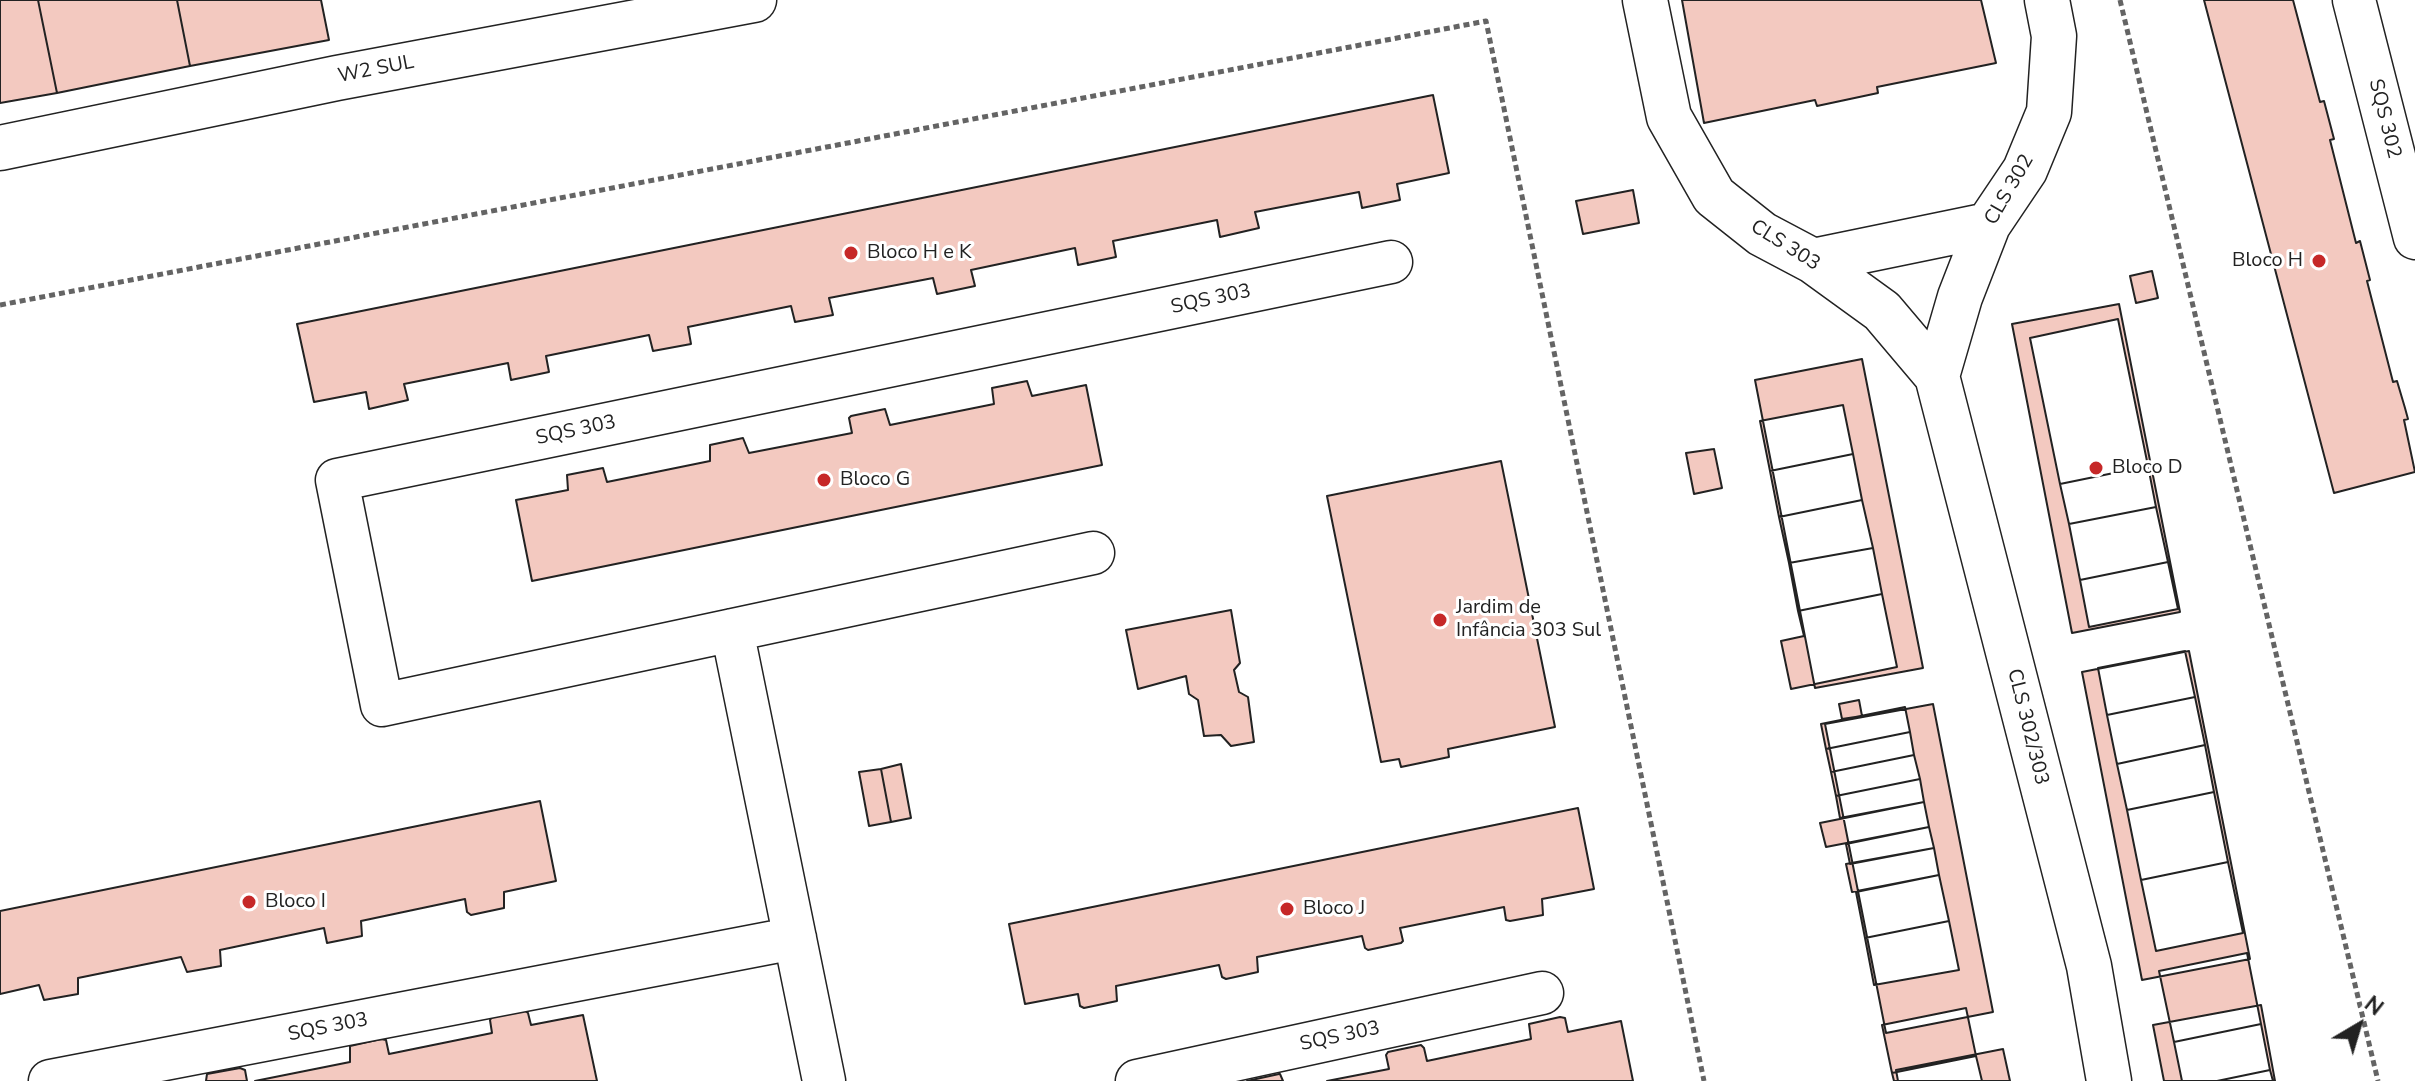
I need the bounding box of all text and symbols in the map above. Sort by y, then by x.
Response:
street label: W2 SUL [336,51,416,89]
street label: SQS 302 [2363,77,2405,161]
street label: CLS 302 [1980,150,2040,230]
street label: CLS 303 [1746,215,1824,277]
place label: Bloco H e K [867,241,971,265]
marker: Bloco H e K [842,244,860,262]
place label: Bloco H [2232,249,2303,273]
marker: Bloco H [2310,252,2328,270]
street label: SQS 303 [1169,280,1253,320]
street label: SQS 303 [534,411,618,451]
place label: Bloco D [2112,456,2183,480]
marker: Bloco D [2087,459,2105,477]
place label: Bloco G [840,468,910,492]
marker: Bloco G [815,471,833,489]
place label: Jardim de Infância 303 Sul [1456,596,1601,643]
marker: Jardim de Infância 303 Sul [1431,611,1449,629]
street label: CLS 302/303 [2001,666,2053,788]
place label: Bloco I [265,890,326,914]
marker: Bloco I [240,893,258,911]
place label: Bloco J [1303,897,1365,921]
marker: Bloco J [1278,900,1296,918]
north arrow [2319,985,2399,1065]
text: N [2358,989,2389,1023]
street label: SQS 303 [286,1008,370,1048]
street label: SQS 303 [1298,1017,1382,1057]

